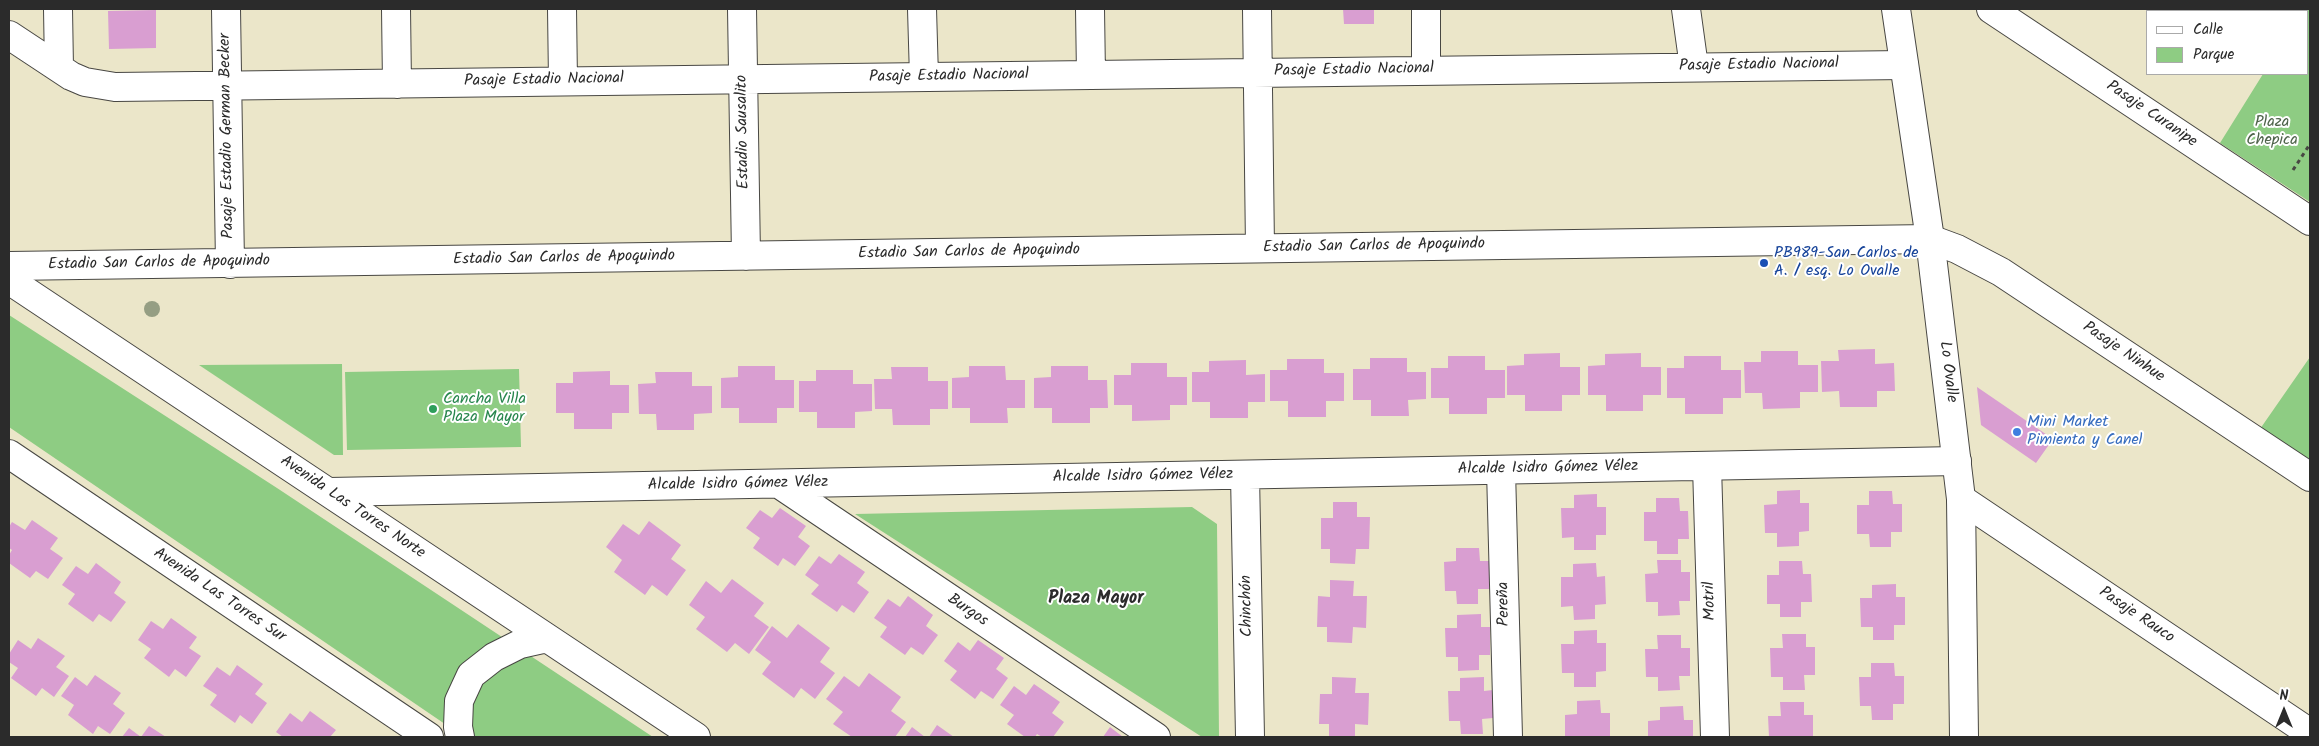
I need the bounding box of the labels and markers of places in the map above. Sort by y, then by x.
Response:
place label: PB989-San Carlos de A. / esq. Lo Ovalle [1774,244,1918,282]
marker: PB989-San Carlos de A. / esq. Lo Ovalle [1758,257,1770,269]
place label: Cancha Villa Plaza Mayor [443,390,526,428]
marker: Cancha Villa Plaza Mayor [427,403,439,415]
place label: Mini Market Pimienta y Canel [2027,413,2143,451]
marker: Mini Market Pimienta y Canel [2011,426,2023,438]

